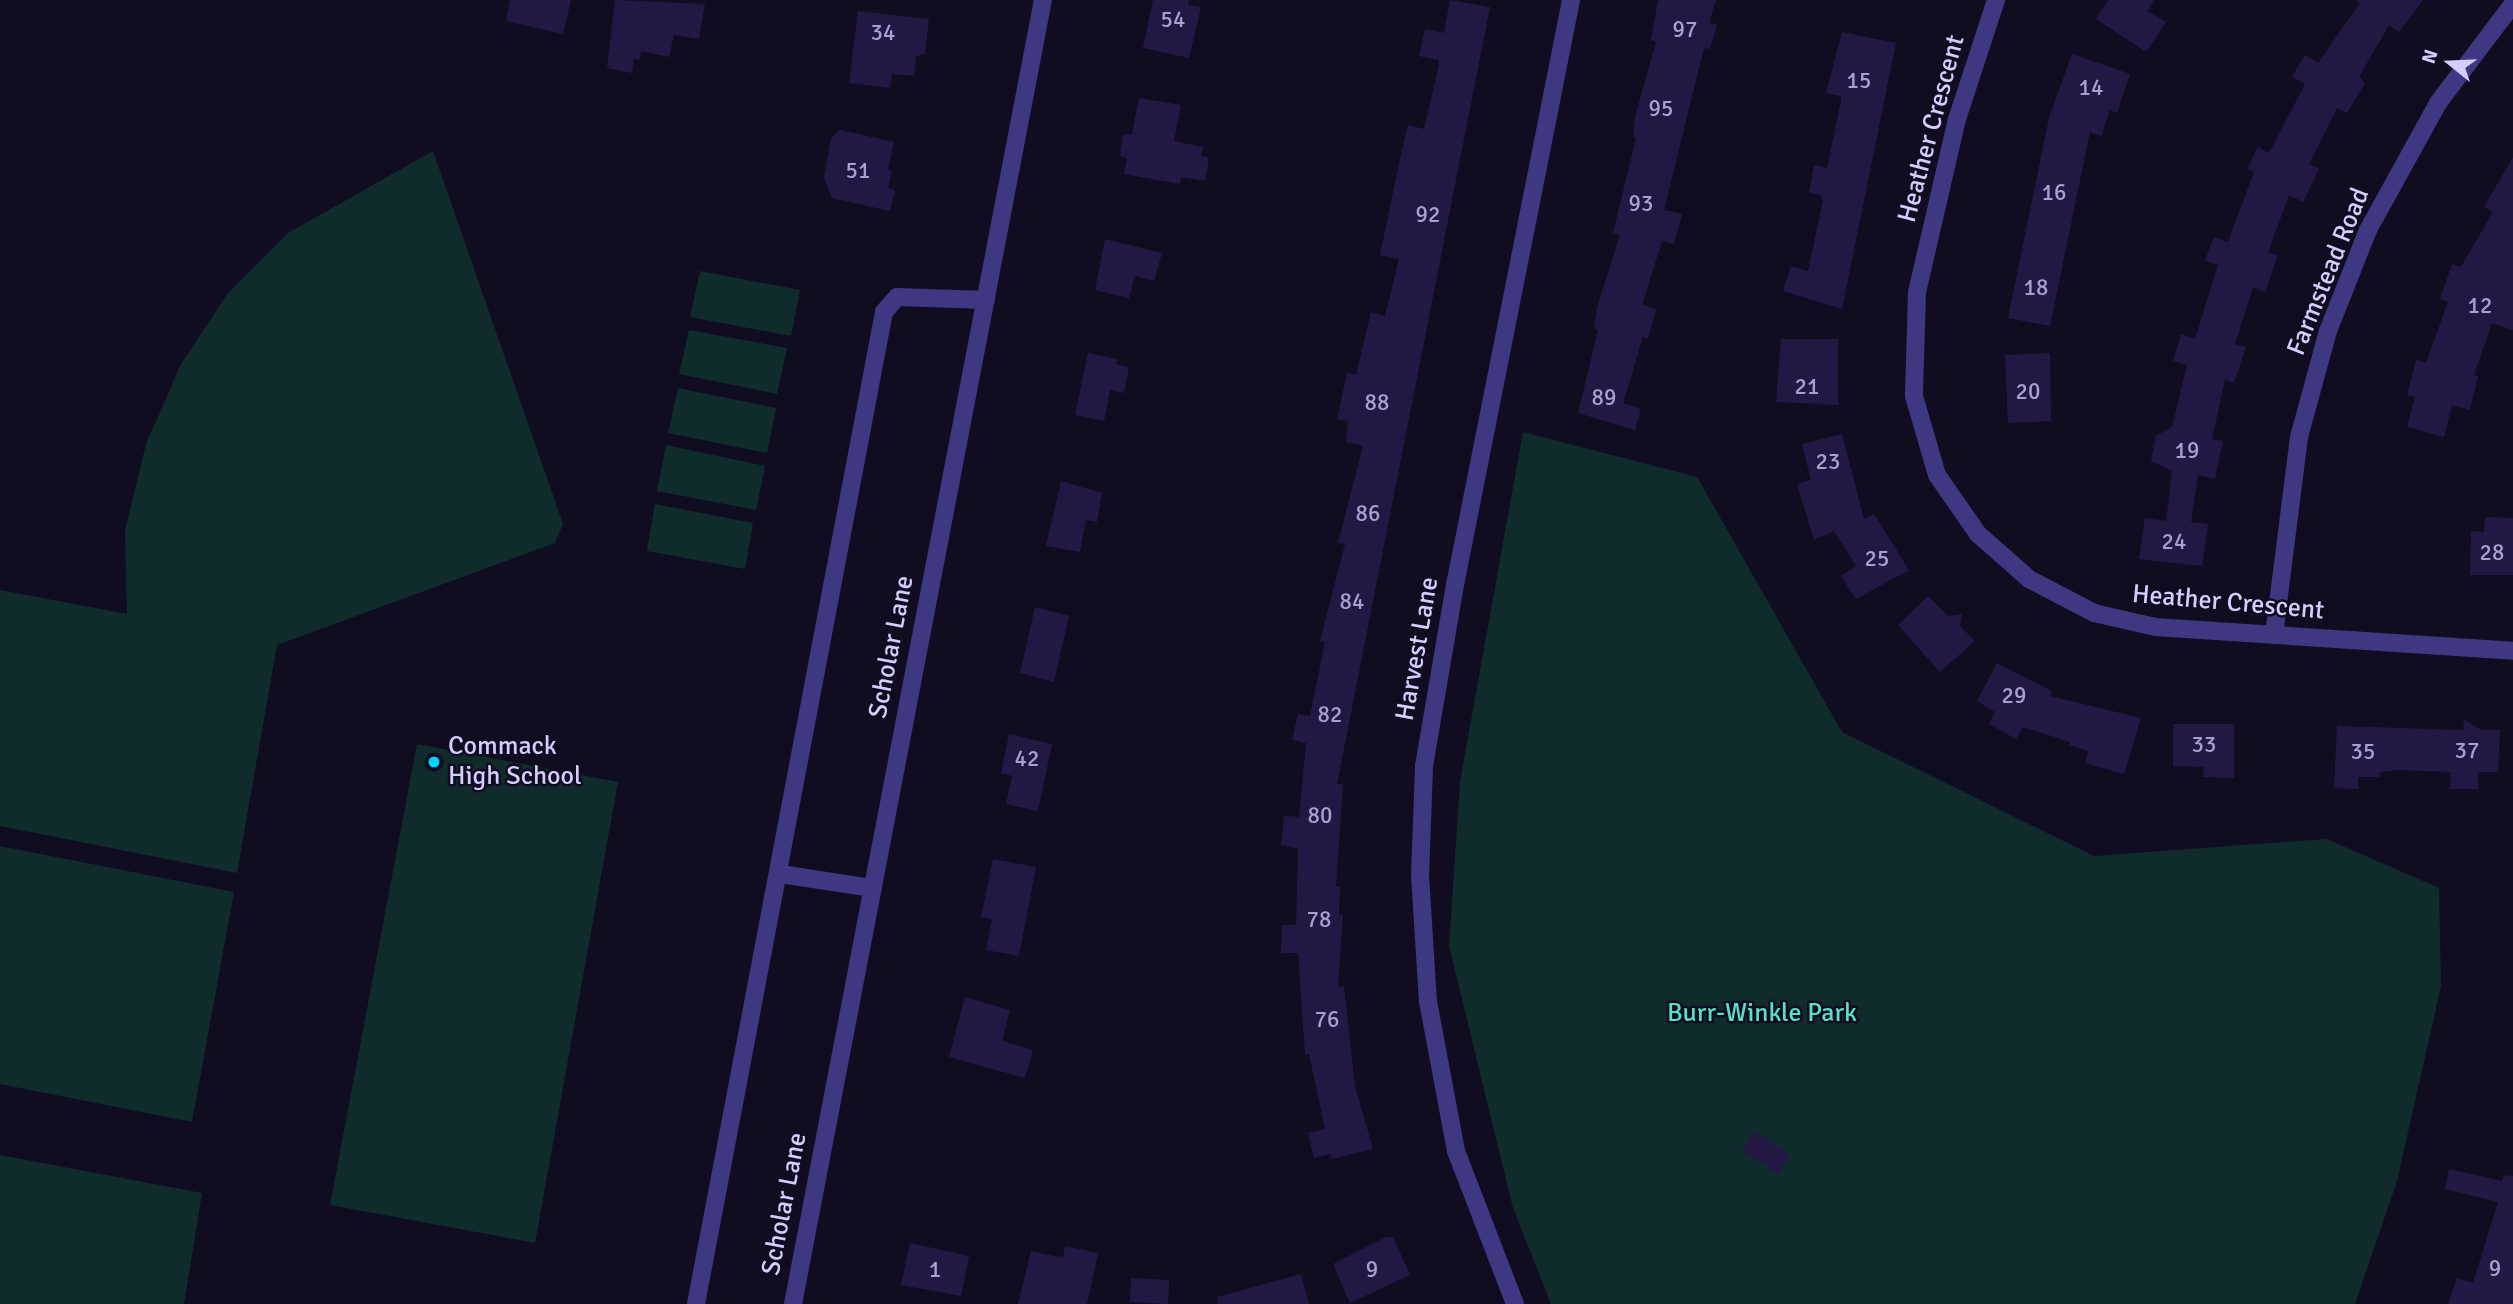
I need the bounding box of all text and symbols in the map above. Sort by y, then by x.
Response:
house number: 54 [1161,6,1185,34]
house number: 97 [1673,16,1697,44]
house number: 34 [871,19,895,47]
north arrow [2415,28,2485,98]
street label: Heather Crescent [1892,32,1972,226]
text: N [2417,47,2443,67]
house number: 15 [1847,67,1871,95]
house number: 14 [2079,74,2103,102]
house number: 95 [1649,95,1673,123]
house number: 51 [846,157,870,185]
house number: 16 [2042,179,2066,207]
street label: Farmstead Road [2281,184,2377,360]
house number: 93 [1629,190,1653,218]
house number: 92 [1416,201,1440,229]
house number: 18 [2024,274,2048,302]
house number: 12 [2468,292,2492,320]
house number: 21 [1795,373,1819,401]
house number: 20 [2016,378,2040,406]
house number: 89 [1592,384,1616,412]
house number: 88 [1365,389,1389,417]
house number: 19 [2175,437,2199,465]
house number: 23 [1816,448,1840,476]
house number: 86 [1356,500,1380,528]
house number: 24 [2162,528,2186,556]
house number: 28 [2480,539,2504,567]
house number: 25 [1865,545,1889,573]
street label: Scholar Lane [863,573,921,721]
street label: Harvest Lane [1390,575,1446,723]
street label: Heather Crescent [2131,579,2325,627]
house number: 84 [1340,588,1364,616]
house number: 29 [2002,682,2026,710]
house number: 82 [1318,701,1342,729]
place label: Commack High School [448,731,582,792]
house number: 33 [2192,731,2216,759]
house number: 37 [2455,737,2479,765]
house number: 35 [2351,738,2375,766]
house number: 42 [1015,745,1039,773]
marker: Commack High School [426,754,442,770]
house number: 80 [1308,802,1332,830]
house number: 78 [1307,906,1331,934]
park label: Burr-Winkle Park [1667,998,1857,1030]
house number: 76 [1315,1006,1339,1034]
street label: Scholar Lane [756,1130,814,1278]
house number: 9 [2489,1255,2501,1283]
house number: 1 [929,1256,941,1284]
house number: 9 [1366,1256,1378,1284]

